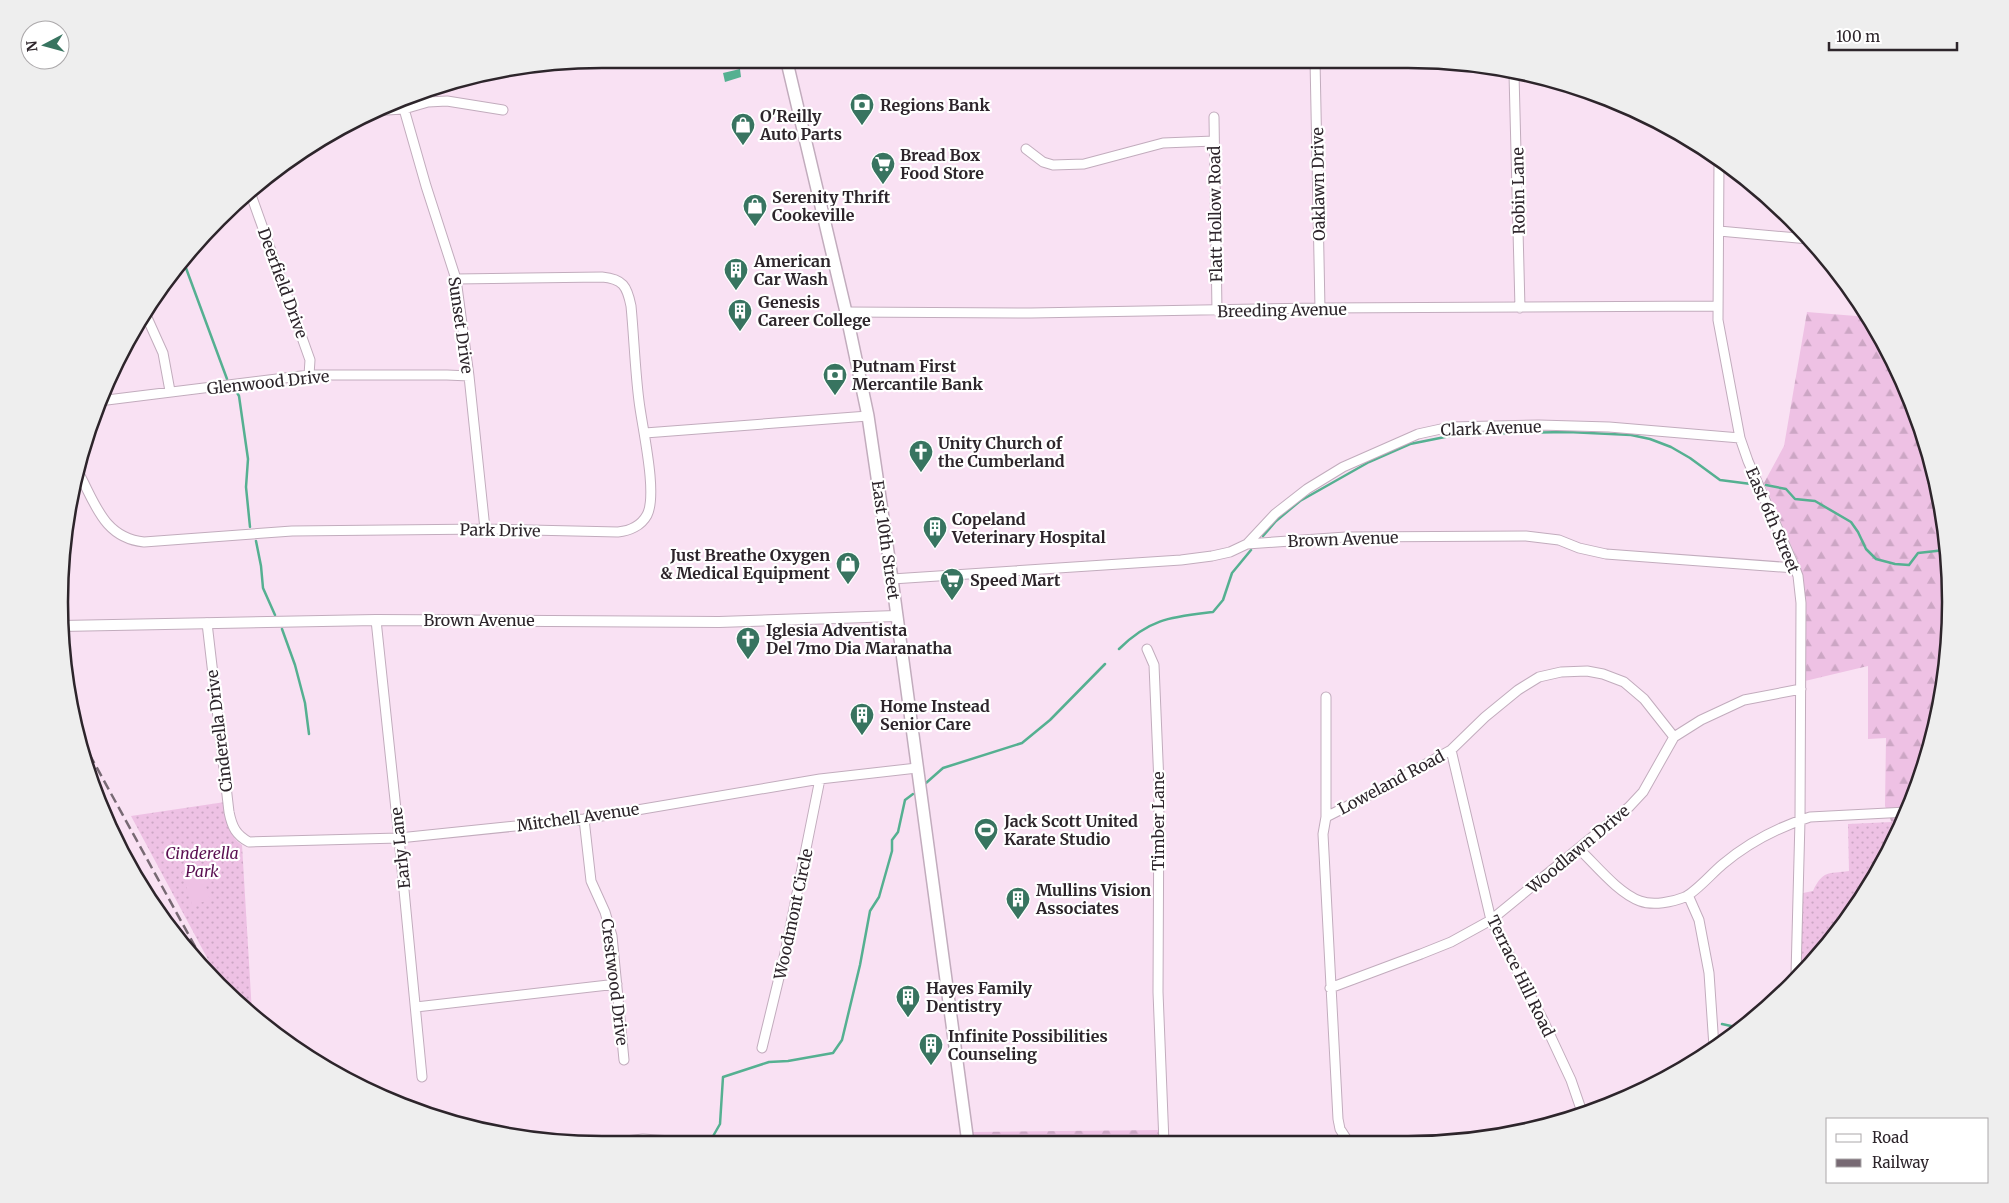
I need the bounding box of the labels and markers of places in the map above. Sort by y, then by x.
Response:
bank icon: Regions Bank [849,92,875,126]
place label: Regions Bank [880,95,990,115]
place label: O'Reilly Auto Parts [759,106,842,144]
shop icon: O'Reilly Auto Parts [730,112,756,146]
place label: Bread Box Food Store [900,145,984,183]
supermarket icon: Bread Box Food Store [870,151,896,185]
place label: Serenity Thrift Cookeville [772,187,891,225]
shop icon: Serenity Thrift Cookeville [742,193,768,227]
place label: American Car Wash [753,251,831,289]
building icon: American Car Wash [723,257,749,291]
place label: Genesis Career College [758,292,871,330]
building icon: Genesis Career College [727,298,753,332]
place label: Putnam First Mercantile Bank [852,356,983,394]
bank icon: Putnam First Mercantile Bank [822,362,848,396]
place label: Unity Church of the Cumberland [938,433,1065,471]
church icon: Unity Church of the Cumberland [908,439,934,473]
place label: Copeland Veterinary Hospital [951,509,1106,547]
building icon: Copeland Veterinary Hospital [922,515,948,549]
place label: Just Breathe Oxygen & Medical Equipment [660,545,831,583]
shop icon: Just Breathe Oxygen & Medical Equipment [835,551,861,585]
supermarket icon: Speed Mart [939,567,965,601]
place label: Speed Mart [970,570,1061,590]
place label: Iglesia Adventista Del 7mo Dia Maranatha [766,620,952,658]
church icon: Iglesia Adventista Del 7mo Dia Maranatha [735,626,761,660]
place label: Home Instead Senior Care [880,696,990,734]
building icon: Home Instead Senior Care [849,702,875,736]
place label: Jack Scott United Karate Studio [1003,811,1138,849]
sports icon: Jack Scott United Karate Studio [973,817,999,851]
place label: Mullins Vision Associates [1035,880,1151,918]
building icon: Mullins Vision Associates [1005,886,1031,920]
place label: Hayes Family Dentistry [926,978,1032,1016]
building icon: Hayes Family Dentistry [895,984,921,1018]
place label: Infinite Possibilities Counseling [948,1026,1108,1064]
building icon: Infinite Possibilities Counseling [918,1032,944,1066]

